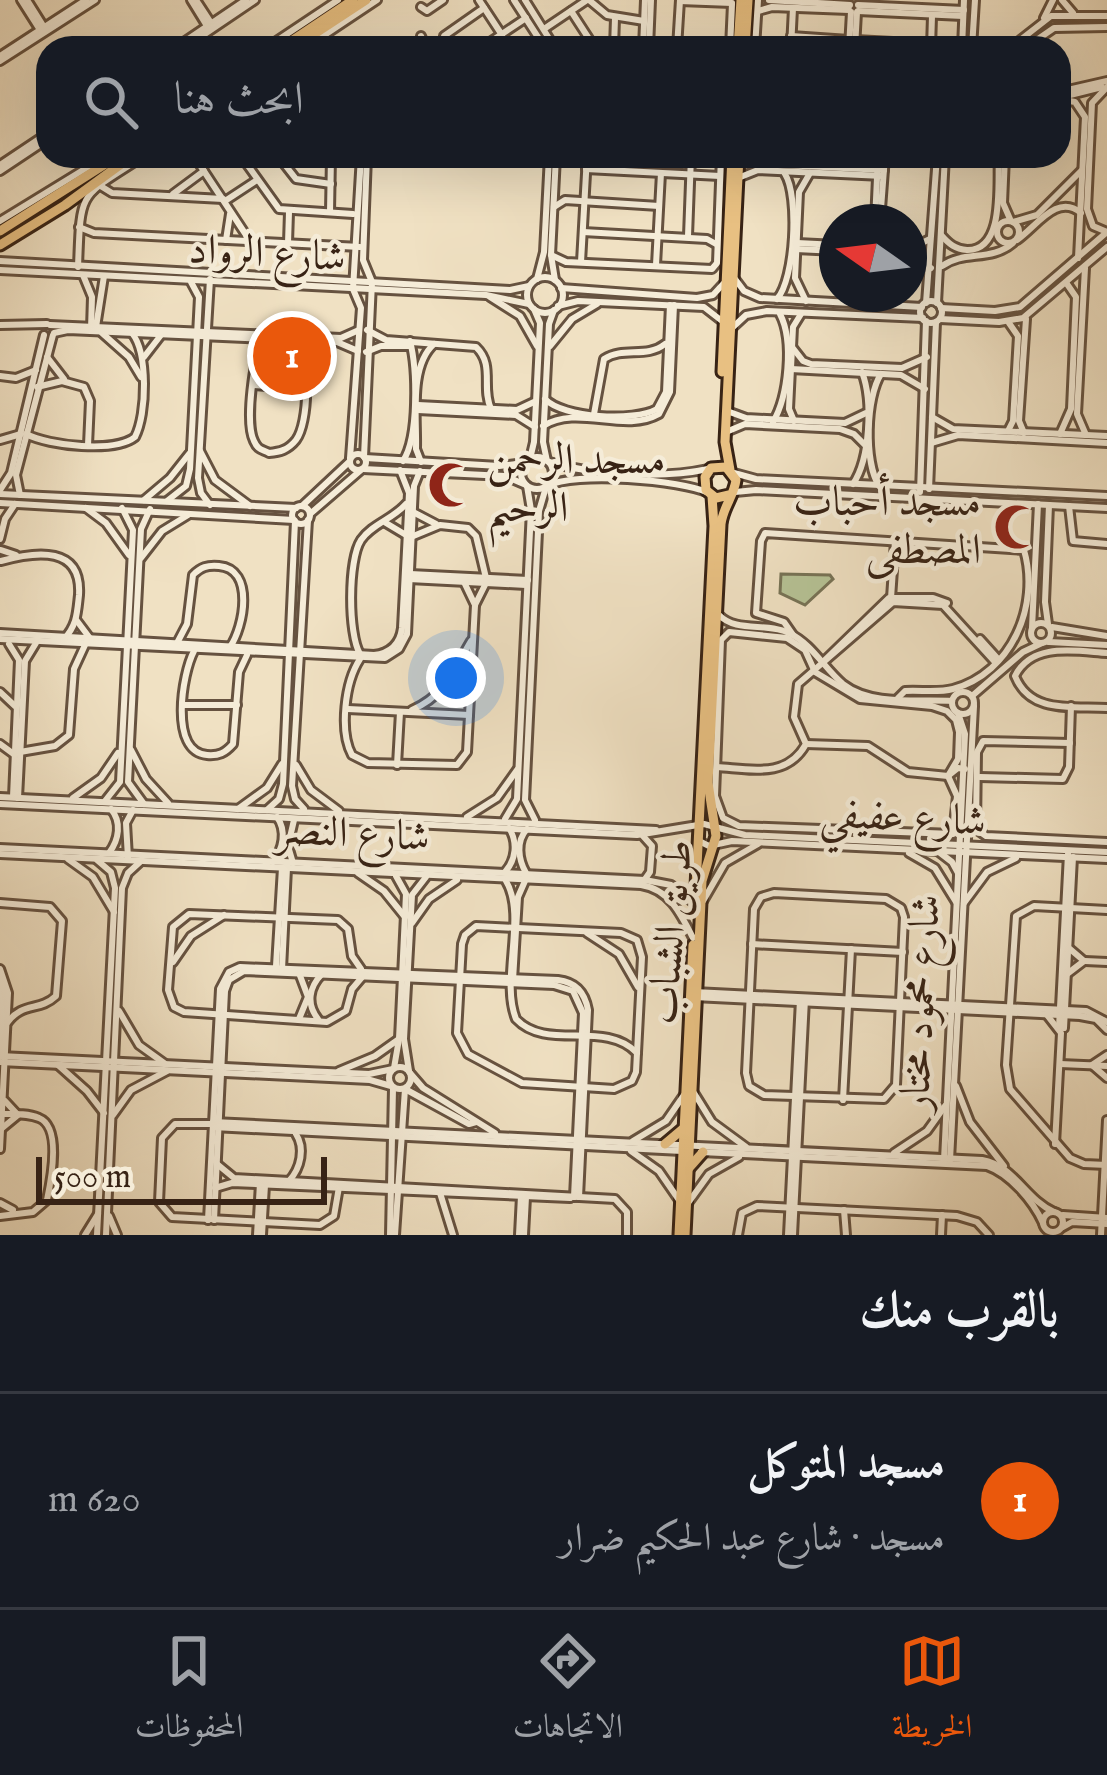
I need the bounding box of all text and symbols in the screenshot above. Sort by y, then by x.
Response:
search box [36,36,1071,168]
icon: search [78,69,144,135]
text: ابحث هنا [174,72,304,129]
north arrow [819,204,927,312]
street label: شارع الرواد [187,224,347,292]
pin: 1 [253,311,331,401]
place label: مسجد الرحمن الرحيم [487,435,666,548]
mosque icon: مسجد الرحمن الرحيم [426,460,476,510]
place label: مسجد أحباب المصطفى [793,472,981,579]
mosque icon: مسجد أحباب المصطفى [992,502,1042,552]
your location [426,648,486,708]
street label: شارع عفيفي [818,788,987,861]
street label: شارع النصر [271,804,431,871]
street label: طريق الشباب [638,838,706,1026]
street label: شارع محمود مختار [890,893,960,1117]
scale bar [36,1151,327,1204]
text: 500 m [54,1157,131,1199]
text: بالقرب منك [859,1280,1059,1345]
text: مسجد المتوكل [748,1436,945,1493]
text: 620 m [48,1476,141,1525]
text: 1 [1013,1476,1027,1525]
text: مسجد · شارع عبد الحكيم ضرار [559,1515,945,1564]
tab: المحفوظات [135,1628,243,1758]
tab: الاتجاهات [513,1628,623,1758]
tab: الخريطة [892,1628,972,1758]

